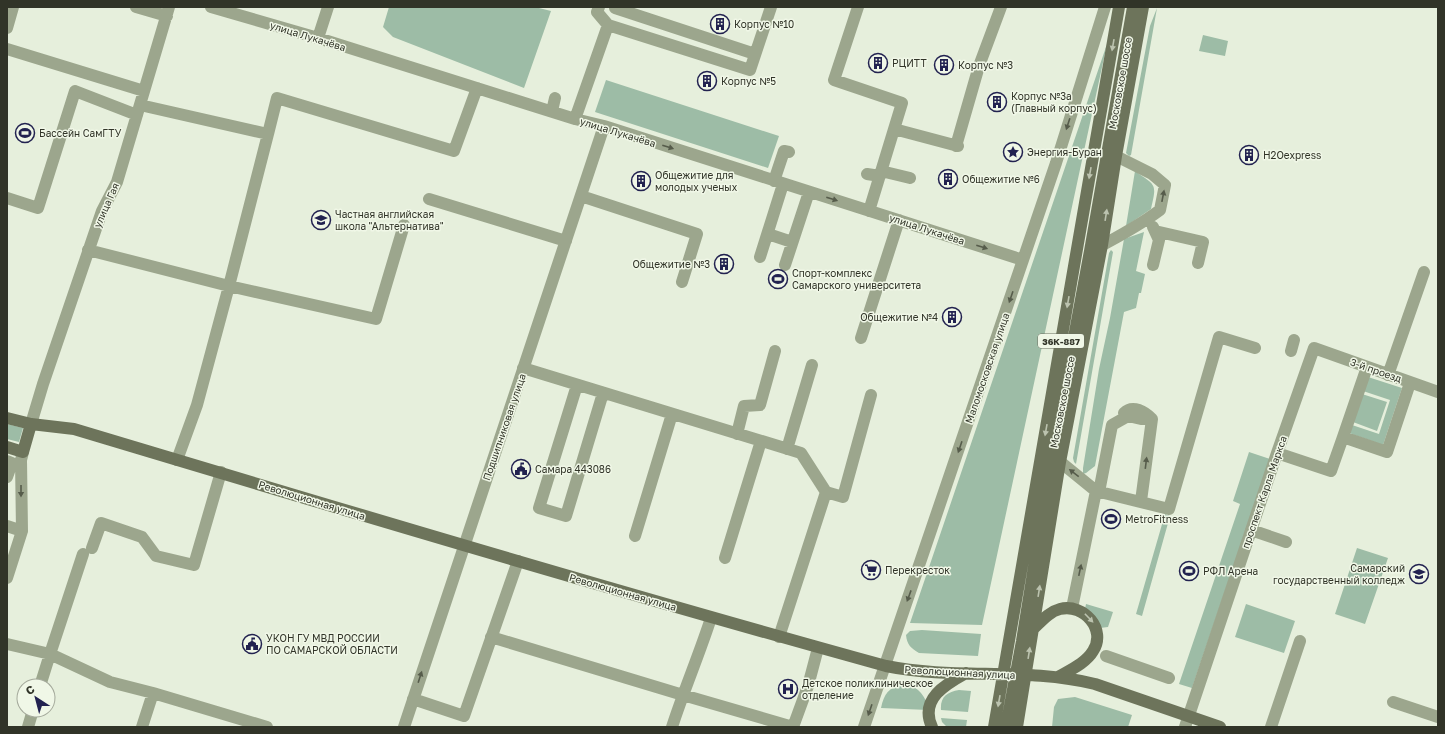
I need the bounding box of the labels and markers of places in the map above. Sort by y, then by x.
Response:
building icon: Корпус №10 [709,13,731,35]
place label: Корпус №10 [734,18,794,30]
building icon: РЦИТТ [867,52,889,74]
building icon: Корпус №3 [933,54,955,76]
place label: РЦИТТ [892,57,927,69]
place label: Корпус №3 [958,59,1013,71]
building icon: Корпус №5 [696,70,718,92]
place label: Корпус №5 [721,75,776,87]
place label: Корпус №3a (Главный корпус) [1011,90,1097,114]
building icon: Корпус №3a (Главный корпус) [986,91,1008,113]
sports icon: Бассейн СамГТУ [14,122,36,144]
place label: Бассейн СамГТУ [39,127,122,139]
place icon: Энергия-Буран [1002,141,1024,163]
building icon: H2Oexpress [1238,144,1260,166]
place label: Энергия-Буран [1027,146,1102,158]
place label: H2Oexpress [1263,149,1321,161]
building icon: Общежитие №6 [937,168,959,190]
place label: Общежитие для молодых ученых [655,169,738,193]
building icon: Общежитие для молодых ученых [630,170,652,192]
place label: Общежитие №6 [962,173,1040,185]
place label: Частная английская школа "Альтернатива" [335,208,444,232]
school or university icon: Частная английская школа "Альтернатива" [310,209,332,231]
building icon: Общежитие №3 [713,253,735,275]
place label: Общежитие №3 [632,258,710,270]
place label: Спорт-комплекс Самарского университета [792,267,921,291]
sports icon: Спорт-комплекс Самарского университета [767,268,789,290]
building icon: Общежитие №4 [941,306,963,328]
place label: Общежитие №4 [860,311,938,323]
public building icon: Самара 443086 [510,458,532,480]
place label: Самара 443086 [535,463,611,475]
sports icon: MetroFitness [1100,508,1122,530]
place label: MetroFitness [1125,513,1188,525]
supermarket icon: Перекресток [860,559,882,581]
sports icon: РФЛ Арена [1178,560,1200,582]
place label: Самарский государственный колледж [1273,562,1405,586]
school or university icon: Самарский государственный колледж [1408,563,1430,585]
place label: Перекресток [885,564,950,576]
place label: РФЛ Арена [1203,565,1258,577]
place label: УКОН ГУ МВД РОССИИ ПО САМАРСКОЙ ОБЛАСТИ [266,632,398,656]
public building icon: УКОН ГУ МВД РОССИИ ПО САМАРСКОЙ ОБЛАСТИ [241,633,263,655]
place label: Детское поликлиническое отделение [802,677,933,701]
hospital icon: Детское поликлиническое отделение [777,678,799,700]

